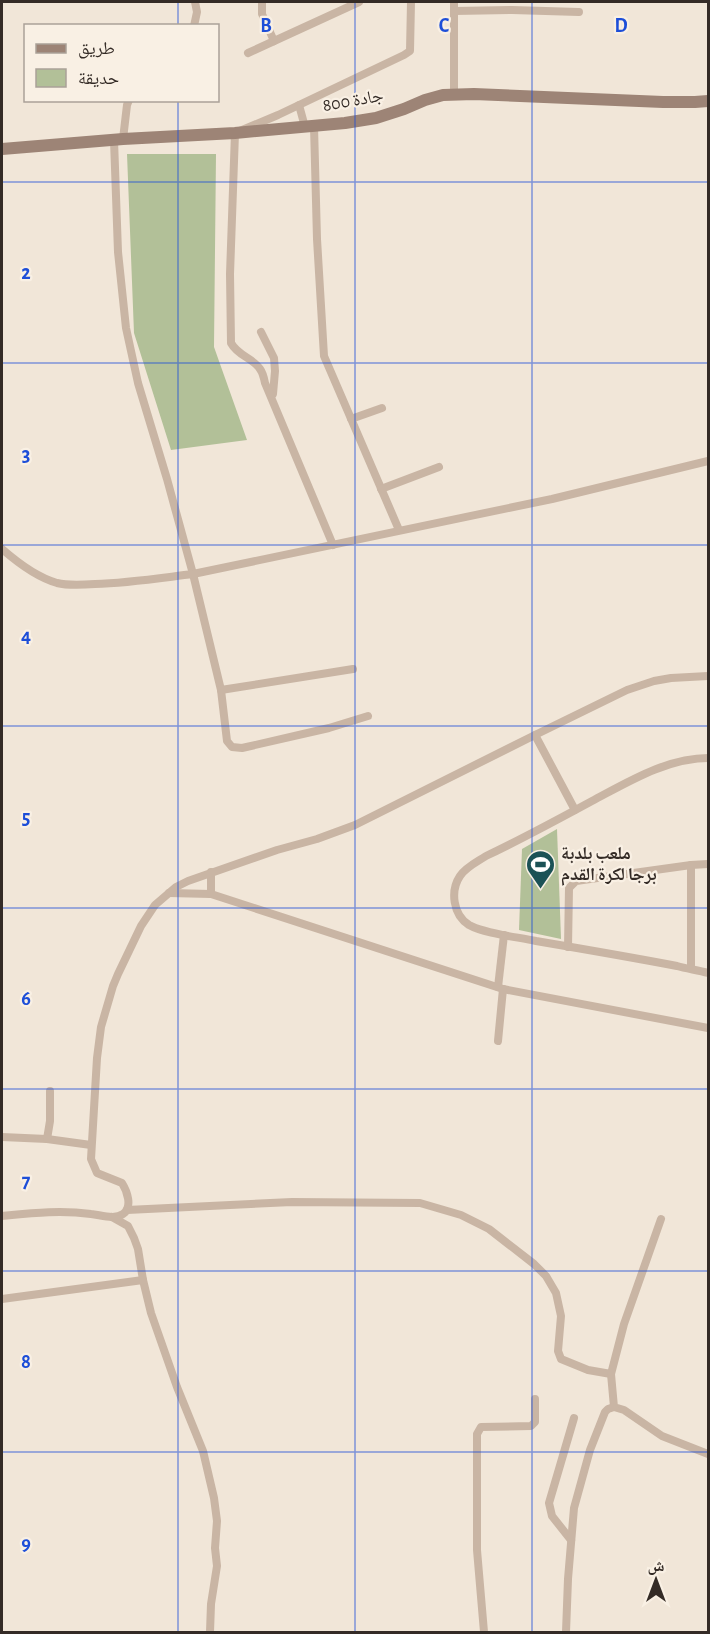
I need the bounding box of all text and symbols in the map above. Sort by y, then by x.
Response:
text: B [260,16,272,36]
text: C [439,16,450,36]
text: D [614,16,628,36]
legend [24,24,219,102]
text: طريق [78,40,115,59]
text: حديقة [78,70,119,88]
street label: جادة 800 [321,87,385,115]
text: 2 [21,263,31,283]
text: 3 [22,445,30,465]
text: 4 [21,626,31,646]
text: 5 [22,808,30,828]
place label: ملعب بلدبة برجا لكرة القدم [561,845,657,886]
sports icon: ملعب بلدبة برجا لكرة القدم [524,848,556,890]
text: 6 [21,989,31,1009]
text: 7 [22,1171,31,1191]
text: 8 [21,1352,31,1372]
text: 9 [21,1534,31,1554]
north arrow [626,1550,686,1610]
text: ش [648,1558,665,1575]

